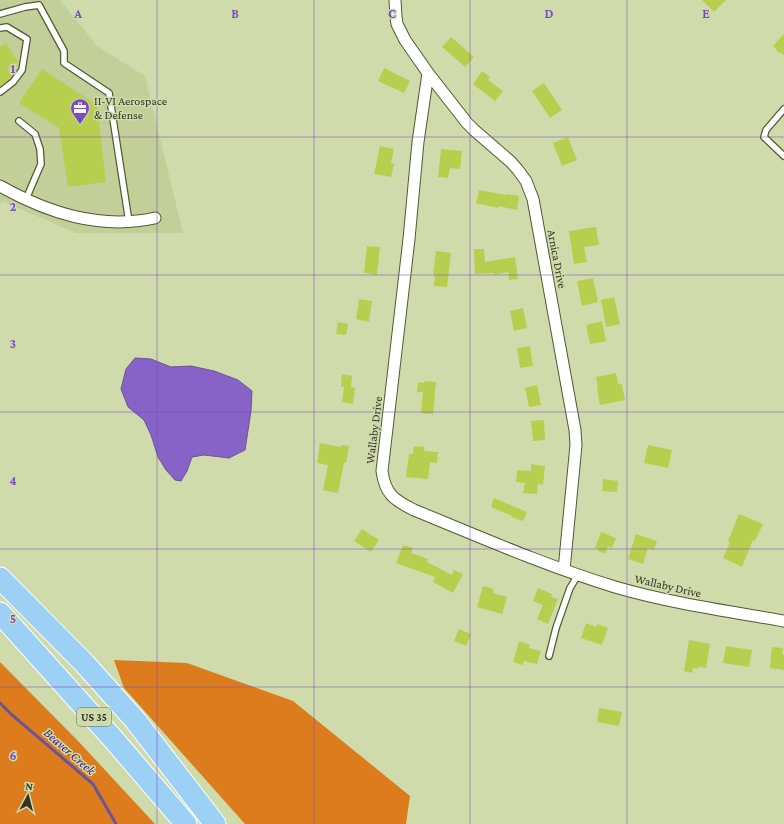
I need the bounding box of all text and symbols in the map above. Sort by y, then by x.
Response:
text: A [73,6,82,21]
text: B [231,6,239,21]
text: C [388,6,396,21]
text: D [545,6,554,21]
text: E [702,6,710,21]
text: 1 [11,61,16,76]
place label: II-VI Aerospace & Defense [94,94,167,122]
office icon: II-VI Aerospace & Defense [69,97,91,125]
text: 2 [10,199,17,214]
street label: Arnica Drive [544,228,570,290]
text: 3 [10,336,16,351]
street label: Wallaby Drive [363,395,385,465]
text: 4 [9,473,17,488]
street label: Wallaby Drive [633,572,703,600]
text: 5 [10,611,16,626]
road number: US 35 [77,708,111,726]
water label: Beaver Creek [41,725,99,779]
text: 6 [9,748,17,763]
north arrow [8,776,48,816]
text: N [25,780,34,793]

